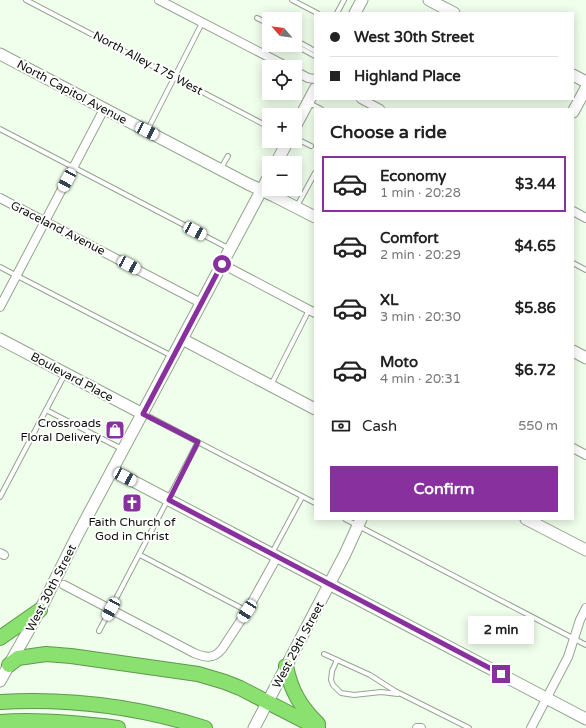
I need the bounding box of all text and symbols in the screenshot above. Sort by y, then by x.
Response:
north arrow [262,12,302,52]
map controls [262,12,302,196]
street label: North Alley 175 West [91,28,205,98]
text: West 30th Street [354,28,474,46]
street label: North Capitol Avenue [14,57,130,127]
button: locate [262,60,302,100]
text: Highland Place [354,67,461,85]
button: + [262,108,302,148]
car [134,120,160,142]
text: Choose a ride [330,121,447,143]
button: − [262,156,302,196]
icon: car [332,166,368,202]
car [56,167,78,193]
text: Economy [380,167,446,185]
text: $3.44 [515,175,556,193]
text: 1 min · 20:28 [380,185,461,201]
street label: Graceland Avenue [8,198,108,258]
car [182,220,208,242]
icon: car [332,228,368,264]
text: Comfort [380,229,439,247]
text: $4.65 [515,237,556,255]
text: 2 min · 20:29 [380,247,461,263]
car [116,254,142,276]
route start [213,255,231,273]
icon: car [332,290,368,326]
text: XL [380,291,399,309]
text: $5.86 [515,299,556,317]
text: 3 min · 20:30 [380,309,461,325]
street label: Boulevard Place [28,349,116,405]
icon: car [332,352,368,388]
text: Moto [380,353,418,371]
text: $6.72 [515,361,556,379]
text: 4 min · 20:31 [380,371,461,387]
icon: cash [330,415,352,437]
place label: Crossroads Floral Delivery [20,416,102,444]
text: Cash [362,417,397,435]
text: 550 m [518,418,558,434]
shop icon: Crossroads Floral Delivery [104,419,126,441]
car [112,466,138,488]
button: Confirm [330,466,558,512]
church icon: Faith Church of God in Christ [121,492,143,514]
place label: Faith Church of God in Christ [88,515,176,543]
street label: West 30th Street [23,542,79,634]
car [100,596,122,622]
car [235,598,259,624]
street label: West 29th Street [269,599,327,691]
callout: 2 min [468,616,534,644]
text: 2 min [484,622,518,638]
route end [492,665,510,683]

